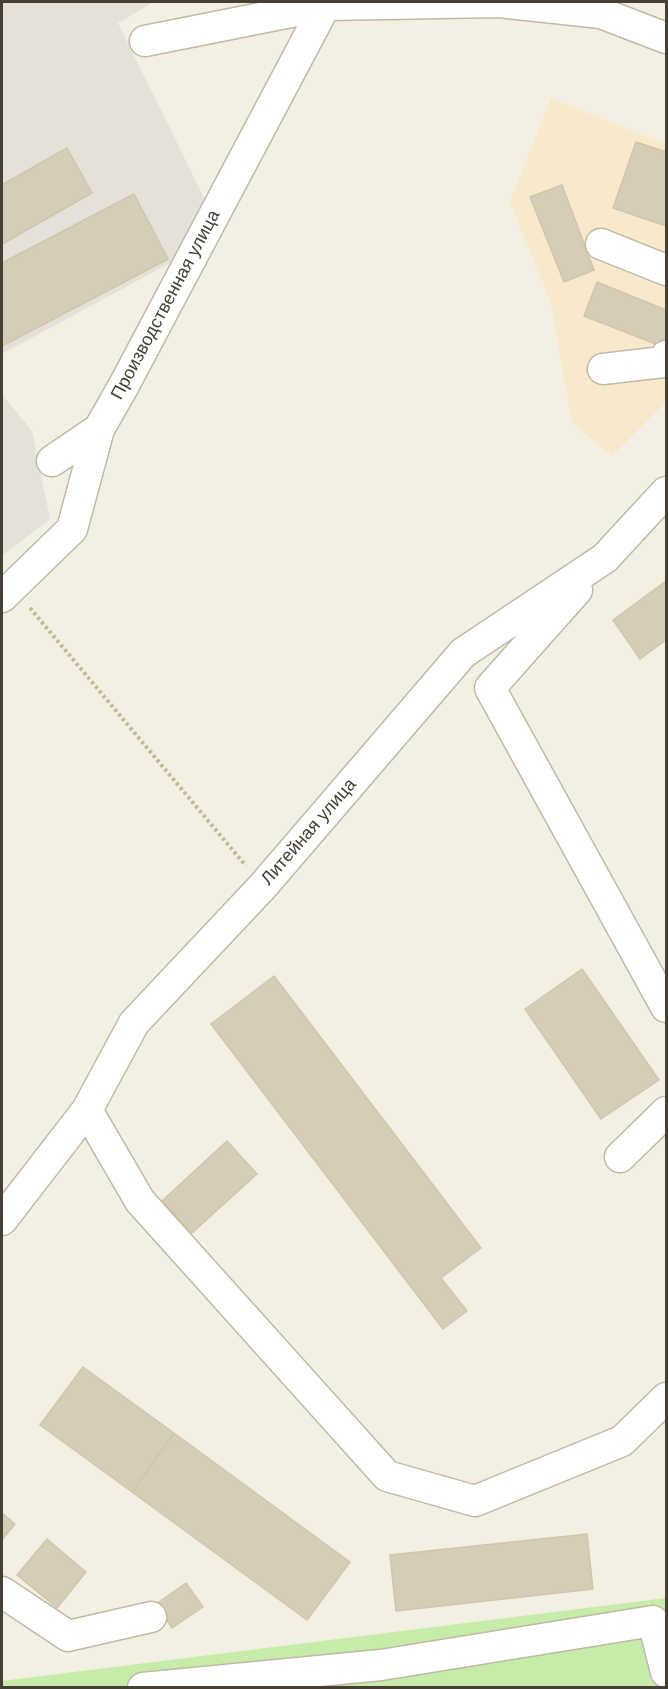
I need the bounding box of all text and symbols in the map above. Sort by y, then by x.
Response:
street label: Производственная улица [107,207,225,403]
street label: Литейная улица [257,774,361,890]

